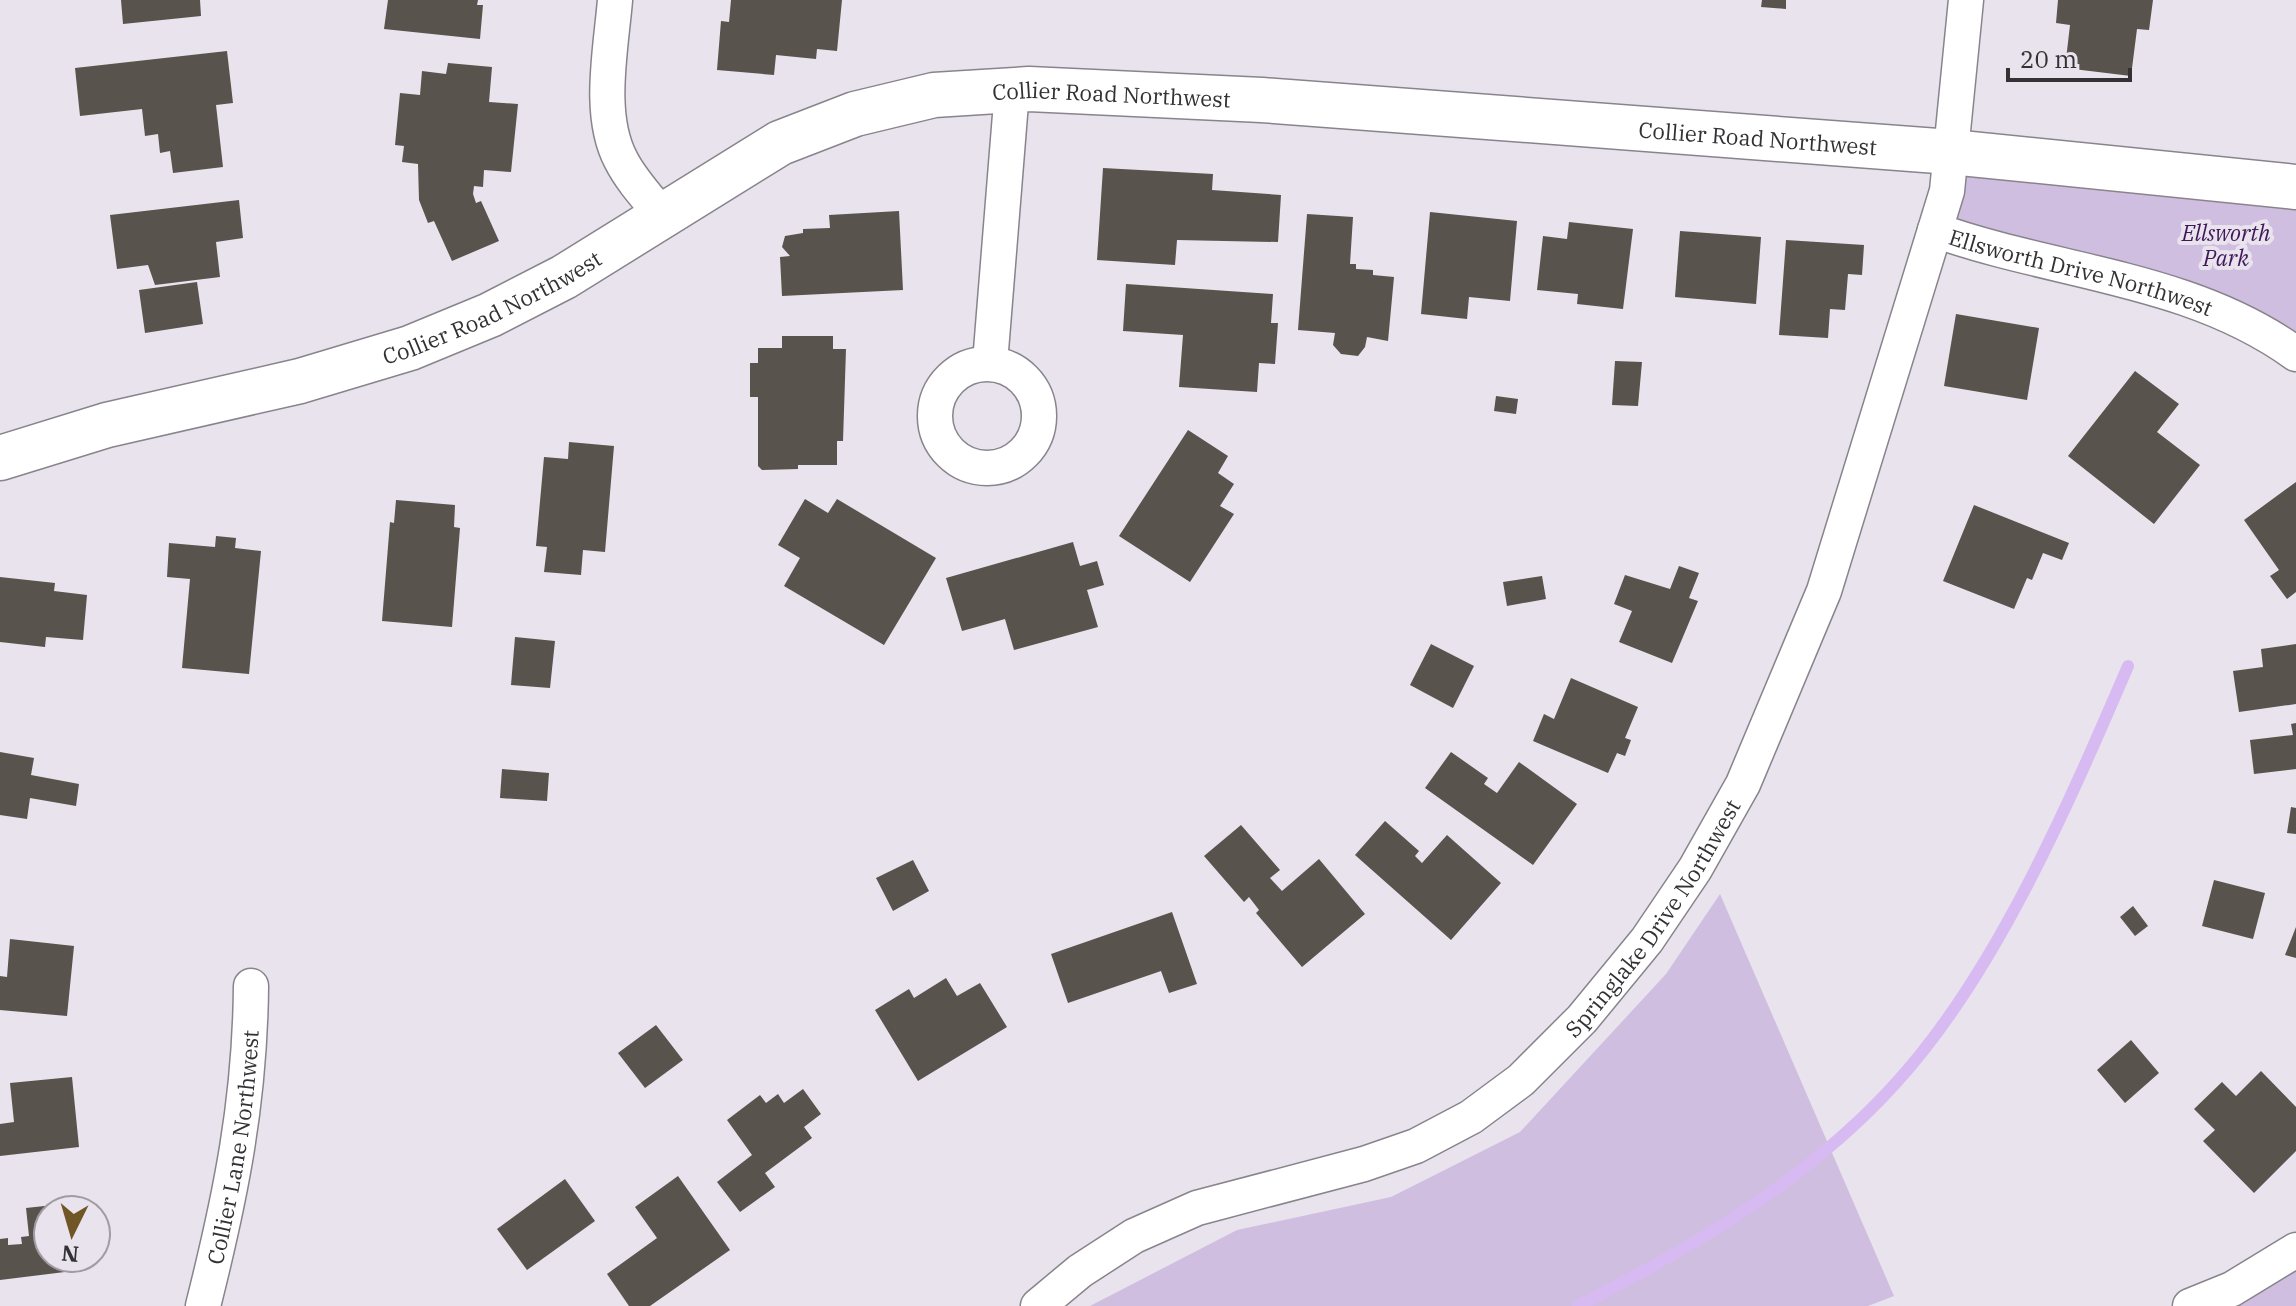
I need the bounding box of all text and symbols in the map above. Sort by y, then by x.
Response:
scale bar [2008,32,2130,82]
text: 20 m [2020,43,2077,75]
street label: Collier Road Northwest [991,74,1232,113]
street label: Collier Road Northwest [1638,114,1878,161]
park label: Ellsworth Park [2181,218,2270,272]
street label: Ellsworth Drive Northwest [1946,221,2218,322]
street label: Collier Road Northwest [379,243,607,370]
street label: Springlake Drive Northwest [1558,793,1746,1043]
street label: Collier Lane Northwest [199,1029,264,1267]
north arrow [32,1194,112,1274]
text: N [60,1239,80,1270]

